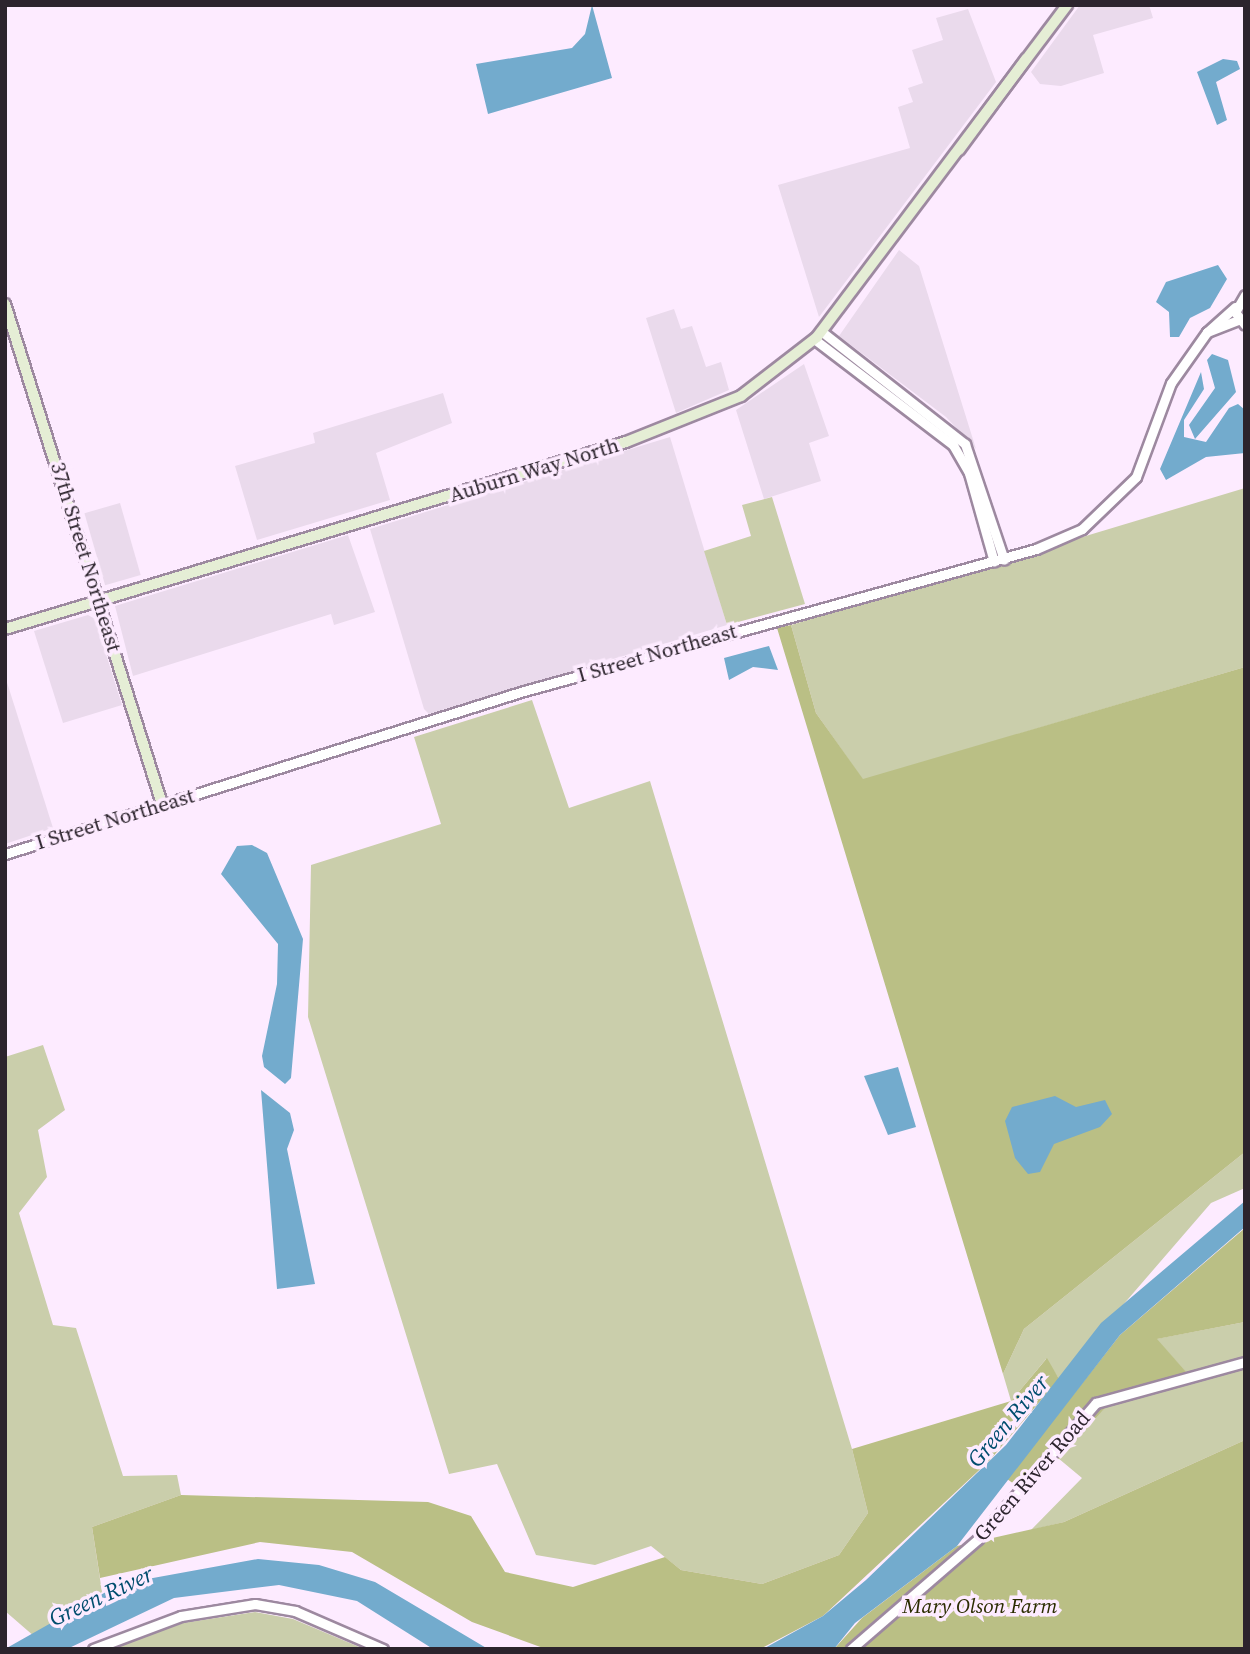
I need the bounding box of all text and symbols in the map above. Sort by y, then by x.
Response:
street label: Auburn Way North [446,432,622,508]
street label: 37th Street Northeast [45,459,127,655]
street label: I Street Northeast [574,618,740,688]
street label: I Street Northeast [33,783,197,855]
water label: Green River [962,1369,1054,1473]
street label: Green River Road [969,1406,1095,1546]
water label: Green River [45,1560,157,1632]
park label: Mary Olson Farm [902,1593,1058,1619]

